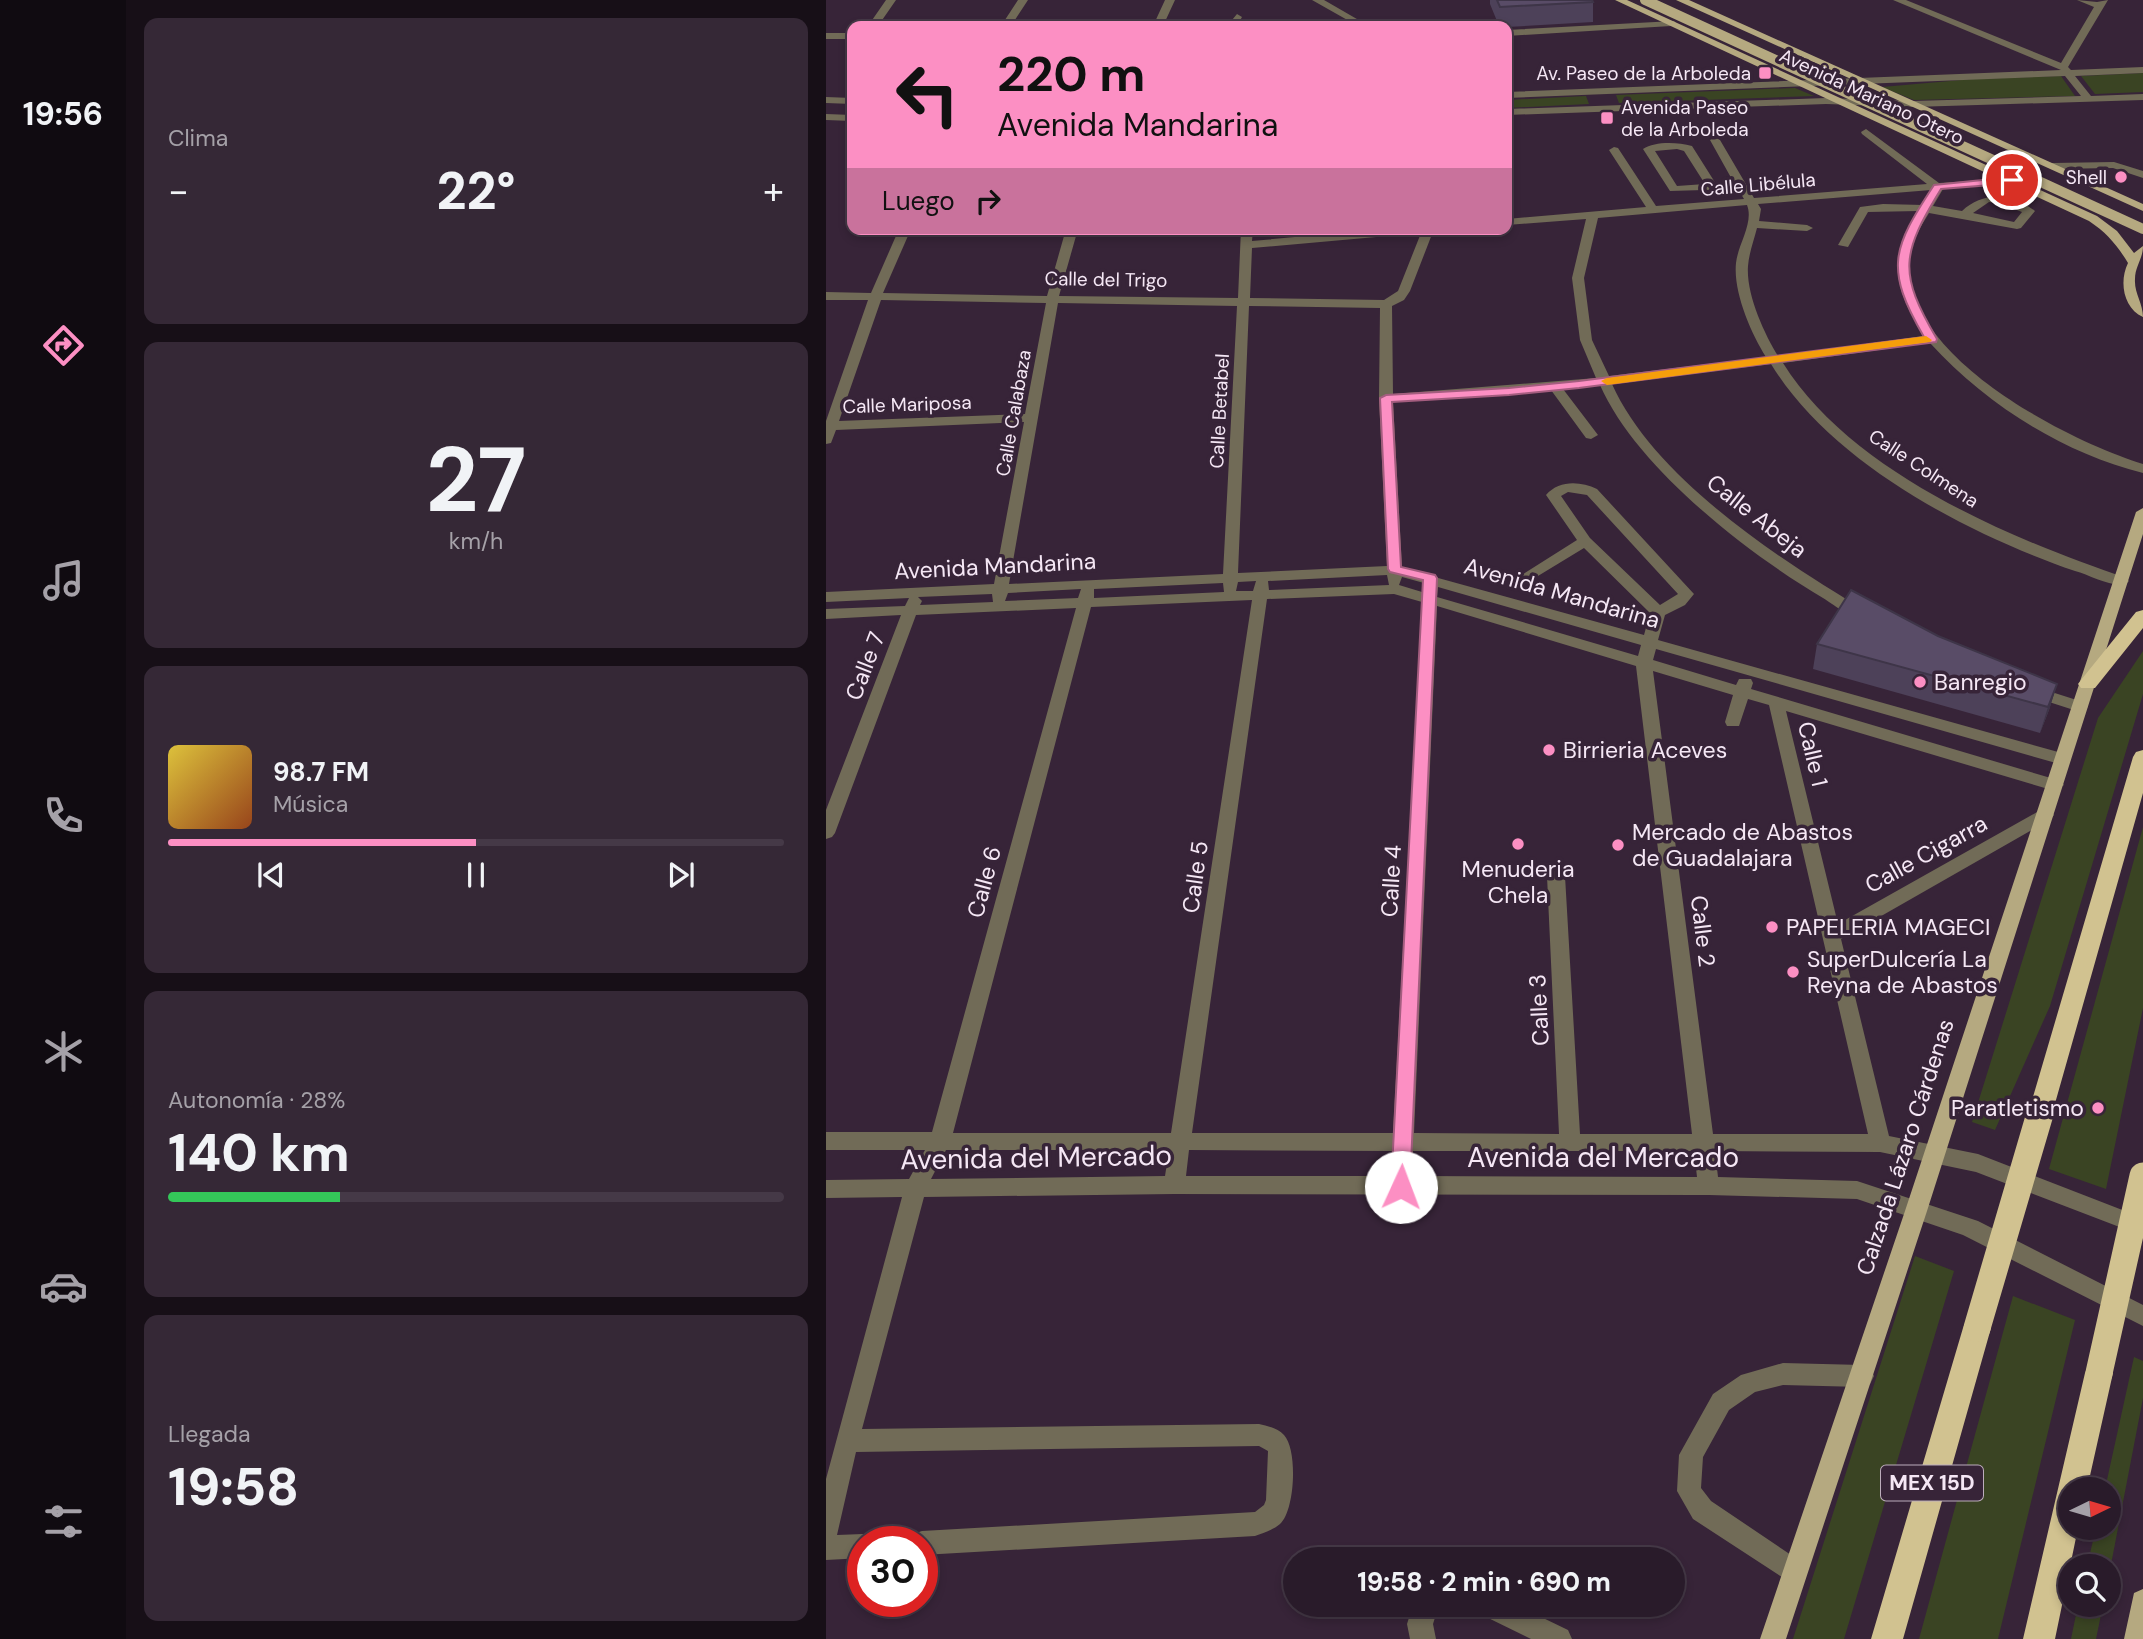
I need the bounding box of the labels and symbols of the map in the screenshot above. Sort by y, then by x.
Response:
street label: Avenida Mariano Otero [1775,43,1968,150]
place label: Av. Paseo de la Arboleda [1536,61,1751,86]
marker: Av. Paseo de la Arboleda [1757,65,1773,81]
place label: Avenida Paseo de la Arboleda [1621,95,1748,142]
marker: Avenida Paseo de la Arboleda [1599,110,1615,126]
pin [1982,150,2042,210]
place label: Shell [2066,165,2107,190]
street label: Calle Libélula [1700,167,1817,202]
marker: Shell [2113,169,2129,185]
street label: Calle del Trigo [1044,266,1168,293]
street label: Calle Calabaza [990,348,1037,478]
street label: Calle Betabel [1204,353,1235,469]
street label: Calle Mariposa [842,390,972,419]
street label: Calle Colmena [1864,424,1984,513]
street label: Calle Abeja [1701,467,1813,565]
street label: Avenida Mandarina [893,546,1097,586]
street label: Avenida Mandarina [1461,551,1663,635]
street label: Calle 7 [838,628,892,704]
place label: Banregio [1934,667,2027,697]
marker: Banregio [1912,674,1928,690]
street label: Calle 1 [1791,719,1835,789]
place label: Birrieria Aceves [1563,735,1727,765]
marker: Birrieria Aceves [1541,742,1557,758]
street label: Calle Cigarra [1860,808,1992,900]
place label: Mercado de Abastos de Guadalajara [1632,817,1853,873]
marker: Menuderia Chela [1510,836,1526,852]
marker: Mercado de Abastos de Guadalajara [1610,837,1626,853]
street label: Calle 5 [1175,839,1215,915]
street label: Calle 6 [960,843,1008,921]
street label: Calle 4 [1374,844,1408,918]
place label: Menuderia Chela [1462,854,1574,910]
street label: Calle 2 [1684,894,1722,968]
place label: PAPELERIA MAGECI [1786,912,1990,942]
marker: PAPELERIA MAGECI [1764,919,1780,935]
place label: SuperDulcería La Reyna de Abastos [1807,944,1998,1000]
marker: SuperDulcería La Reyna de Abastos [1785,964,1801,980]
street label: Calle 3 [1522,973,1556,1047]
street label: Calzada Lázaro Cárdenas [1849,1015,1961,1279]
place label: Paratletismo [1951,1093,2084,1123]
marker: Paratletismo [2090,1100,2106,1116]
street label: Avenida del Mercado [900,1137,1172,1178]
street label: Avenida del Mercado [1467,1139,1739,1176]
position arrow [1364,1150,1438,1224]
road number: MEX 15D [1881,1466,1983,1500]
north arrow [2058,1477,2121,1540]
speed limit sign: 30 [847,1526,938,1617]

